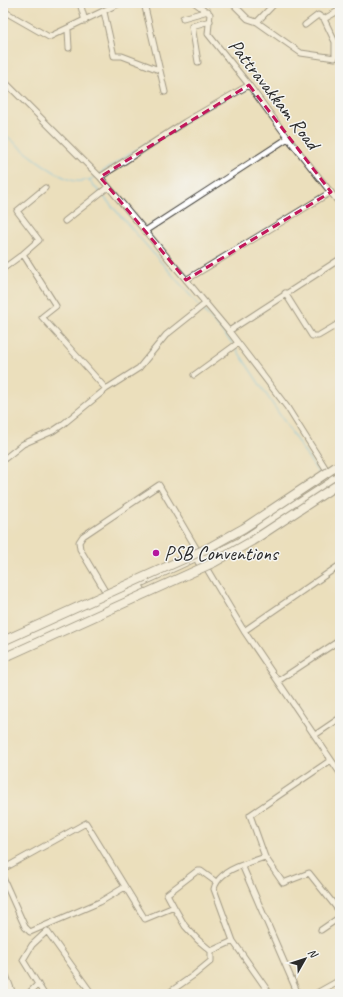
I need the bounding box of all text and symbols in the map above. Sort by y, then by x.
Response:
street label: Pattravakkam Road [223,34,327,157]
place label: PSB Conventions [164,541,280,566]
marker: PSB Conventions [151,548,161,558]
north arrow [285,939,325,979]
text: N [305,946,322,961]

